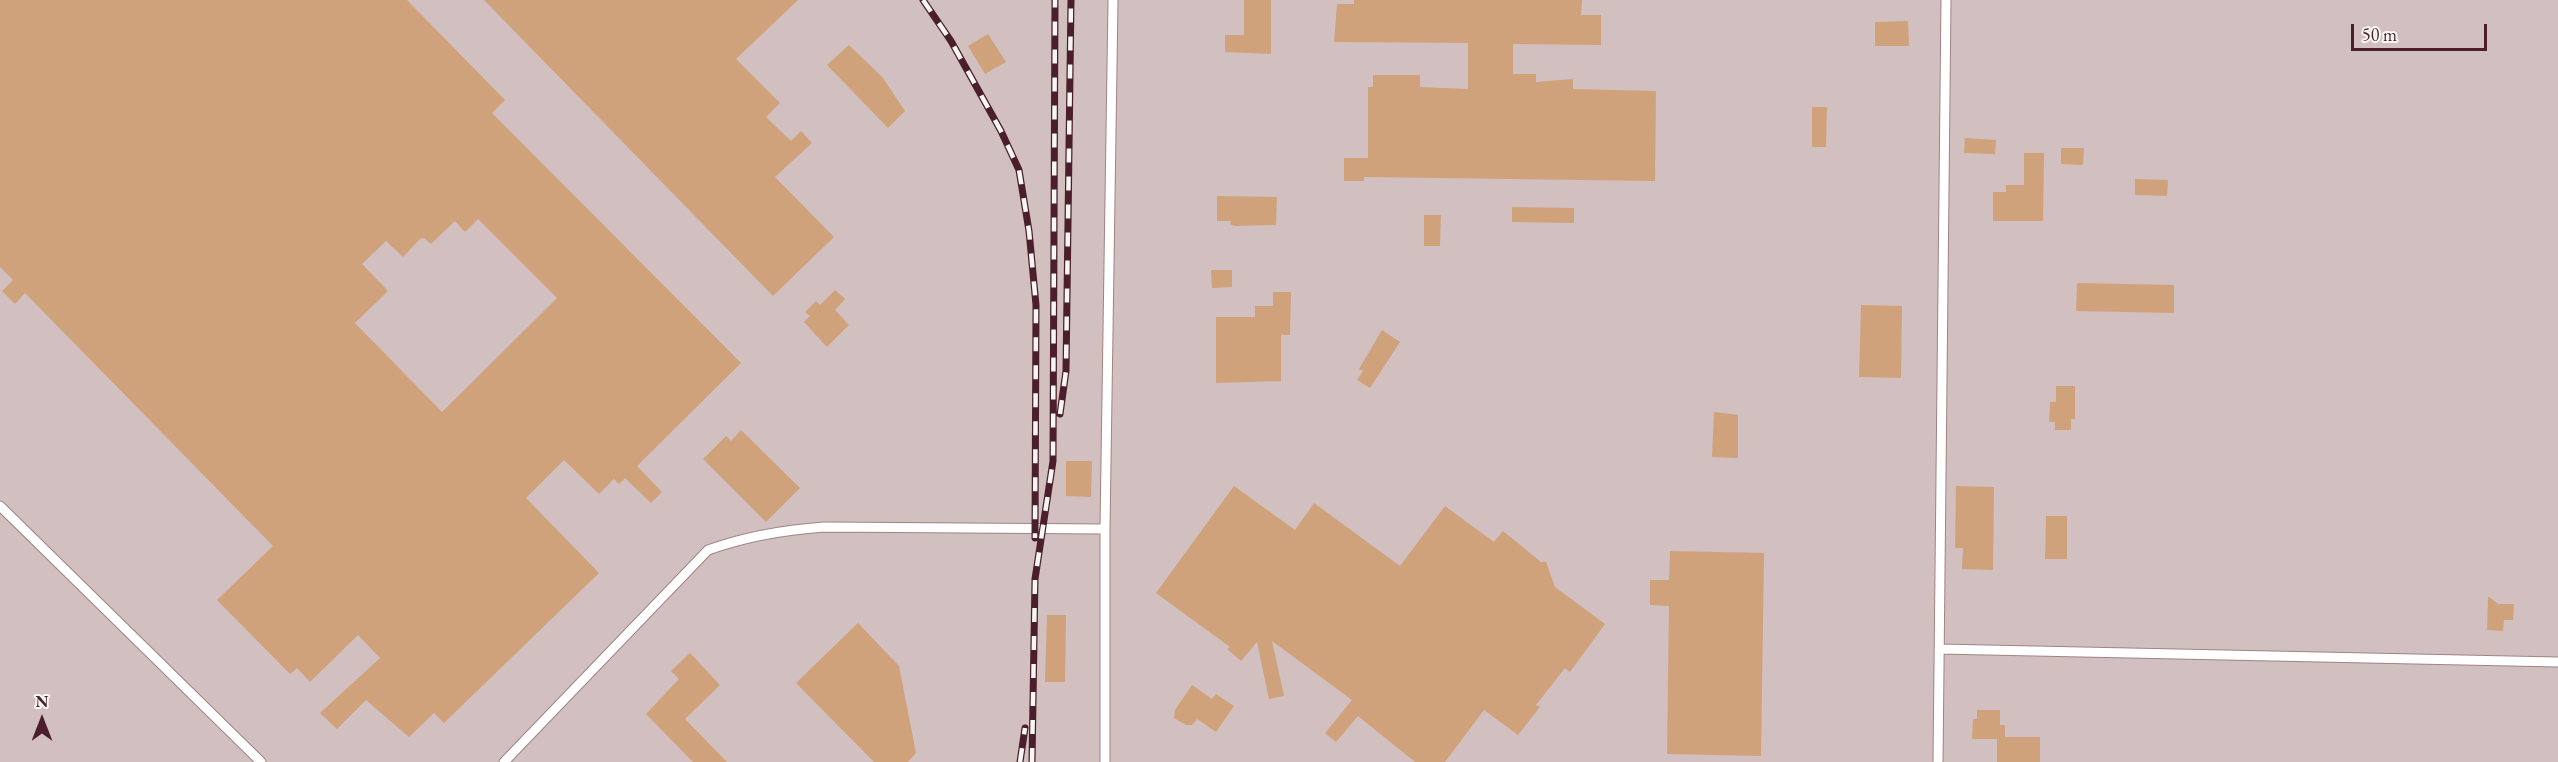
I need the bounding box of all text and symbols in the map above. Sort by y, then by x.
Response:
scale bar [2354,12,2490,50]
text: 50 m [2362,23,2397,46]
north arrow [12,690,72,750]
text: N [36,691,48,712]

